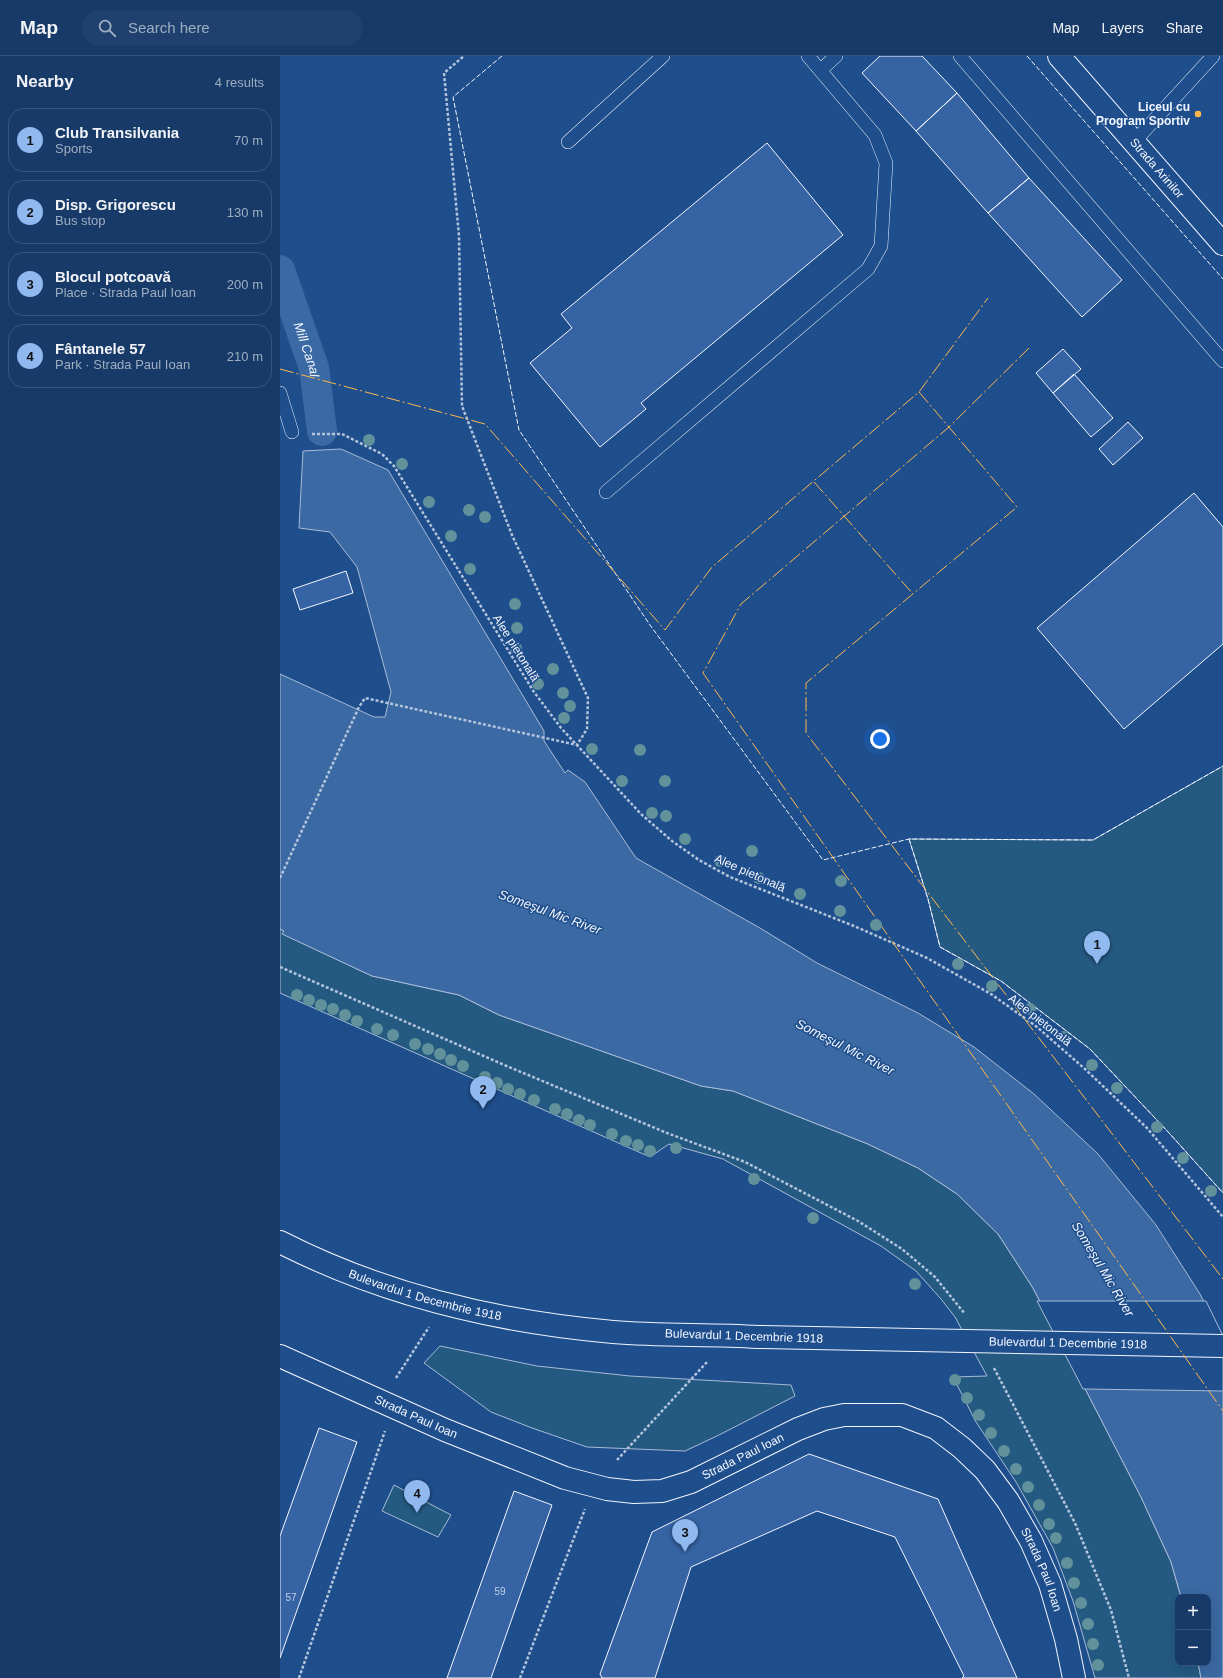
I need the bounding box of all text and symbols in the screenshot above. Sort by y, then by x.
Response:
search box [82,10,362,46]
text: Map [20,17,58,38]
icon: search [96,17,118,39]
text: Search here [128,19,210,36]
text: Map [1052,20,1080,36]
text: Layers [1102,20,1144,36]
text: Share [1166,20,1203,36]
text: Nearby [16,72,74,91]
text: 4 results [215,75,264,90]
place label: Liceul cu Program Sportiv [1096,100,1190,128]
marker: Liceul cu Program Sportiv [1193,109,1203,119]
text: Club Transilvania [55,124,179,141]
text: 1 [26,133,34,148]
text: 70 m [234,133,263,148]
street label: Strada Arinilor [1127,135,1187,201]
text: Sports [55,141,93,156]
text: Disp. Grigorescu [55,196,176,213]
text: 2 [26,205,34,220]
text: 130 m [227,205,263,220]
text: Bus stop [55,213,106,228]
text: Blocul potcoavă [55,268,171,285]
text: 3 [26,277,34,292]
text: 200 m [227,277,263,292]
text: Place · Strada Paul Ioan [55,285,196,300]
water label: Mill Canal [291,320,323,379]
text: Fântanele 57 [55,340,146,357]
text: 4 [26,349,34,364]
text: 210 m [227,349,263,364]
text: Park · Strada Paul Ioan [55,357,190,372]
street label: Alee pietonală [490,612,542,684]
your location [870,729,890,749]
street label: Alee pietonală [712,851,788,895]
water label: Someşul Mic River [497,886,604,938]
pin: 1 [1084,931,1110,964]
street label: Alee pietonală [1006,991,1075,1049]
water label: Someşul Mic River [793,1016,897,1079]
pin: 2 [470,1076,496,1109]
water label: Someşul Mic River [1069,1219,1138,1320]
street label: Bulevardul 1 Decembrie 1918 [347,1266,503,1323]
street label: Bulevardul 1 Decembrie 1918 [665,1326,824,1346]
street label: Bulevardul 1 Decembrie 1918 [989,1334,1148,1352]
street label: Strada Paul Ioan [372,1392,460,1441]
street label: Strada Paul Ioan [700,1430,786,1482]
pin: 4 [404,1480,430,1513]
pin: 3 [672,1519,698,1552]
street label: Strada Paul Ioan [1018,1525,1065,1613]
house number: 59 [494,1586,506,1597]
house number: 57 [285,1592,297,1603]
map controls [1175,1594,1211,1666]
button: + [1175,1594,1211,1630]
button: − [1175,1630,1211,1666]

